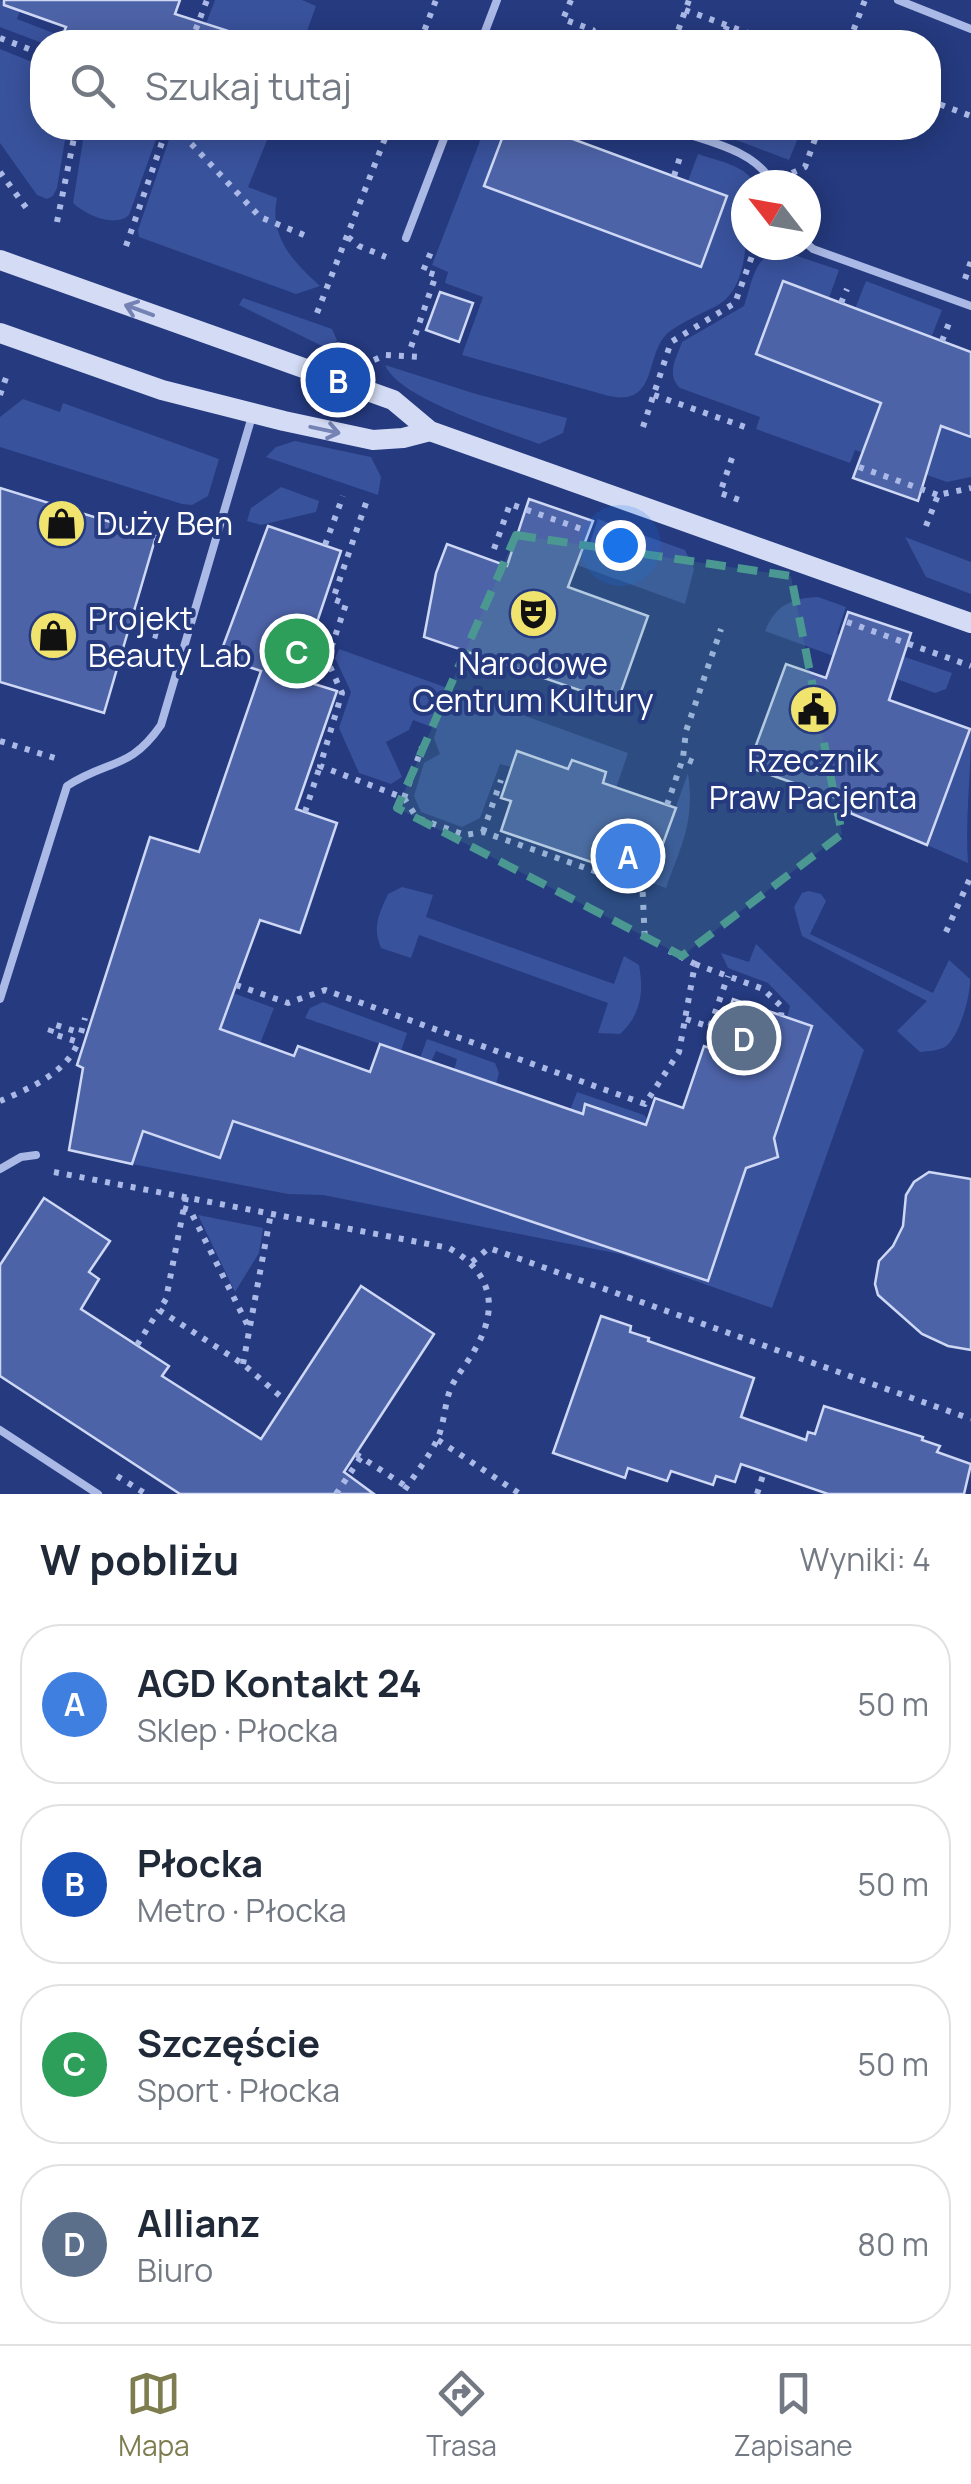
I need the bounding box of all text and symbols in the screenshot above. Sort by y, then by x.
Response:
search box [30,30,941,140]
icon: search [65,58,120,113]
text: Szukaj tutaj [145,59,352,111]
north arrow [731,170,821,260]
one-way arrow [124,300,155,318]
pin: B [306,342,370,418]
one-way arrow [308,421,340,440]
shop icon: Duży Ben [35,497,87,549]
place label: Duży Ben [96,501,233,545]
your location [595,520,646,571]
theatre icon: Narodowe Centrum Kultury [507,587,559,639]
place label: Projekt Beauty Lab [88,596,251,677]
shop icon: Projekt Beauty Lab [27,610,79,662]
pin: C [264,614,330,688]
place label: Narodowe Centrum Kultury [412,641,654,722]
public building icon: Rzecznik Praw Pacjenta [787,684,839,736]
place label: Rzecznik Praw Pacjenta [709,738,917,819]
pin: A [596,818,660,894]
pin: D [712,1000,776,1076]
text: W pobliżu [40,1530,239,1588]
text: Wyniki: 4 [800,1537,931,1581]
text: AGD Kontakt 24 [137,1656,422,1708]
text: A [64,1682,85,1726]
text: 50 m [857,1682,929,1726]
text: Sklep · Płocka [137,1708,338,1752]
text: Płocka [137,1836,263,1888]
text: B [64,1862,85,1906]
text: 50 m [857,1862,929,1906]
text: Metro · Płocka [137,1888,347,1932]
text: Szczęście [137,2016,320,2068]
text: C [63,2042,86,2086]
text: 50 m [857,2042,929,2086]
text: Sport · Płocka [137,2068,340,2112]
text: Allianz [137,2196,260,2248]
text: D [63,2222,86,2266]
text: 80 m [857,2222,929,2266]
text: Biuro [137,2248,213,2292]
tab: Mapa [118,2366,190,2464]
tab: Trasa [426,2366,497,2464]
tab: Zapisane [734,2366,853,2464]

